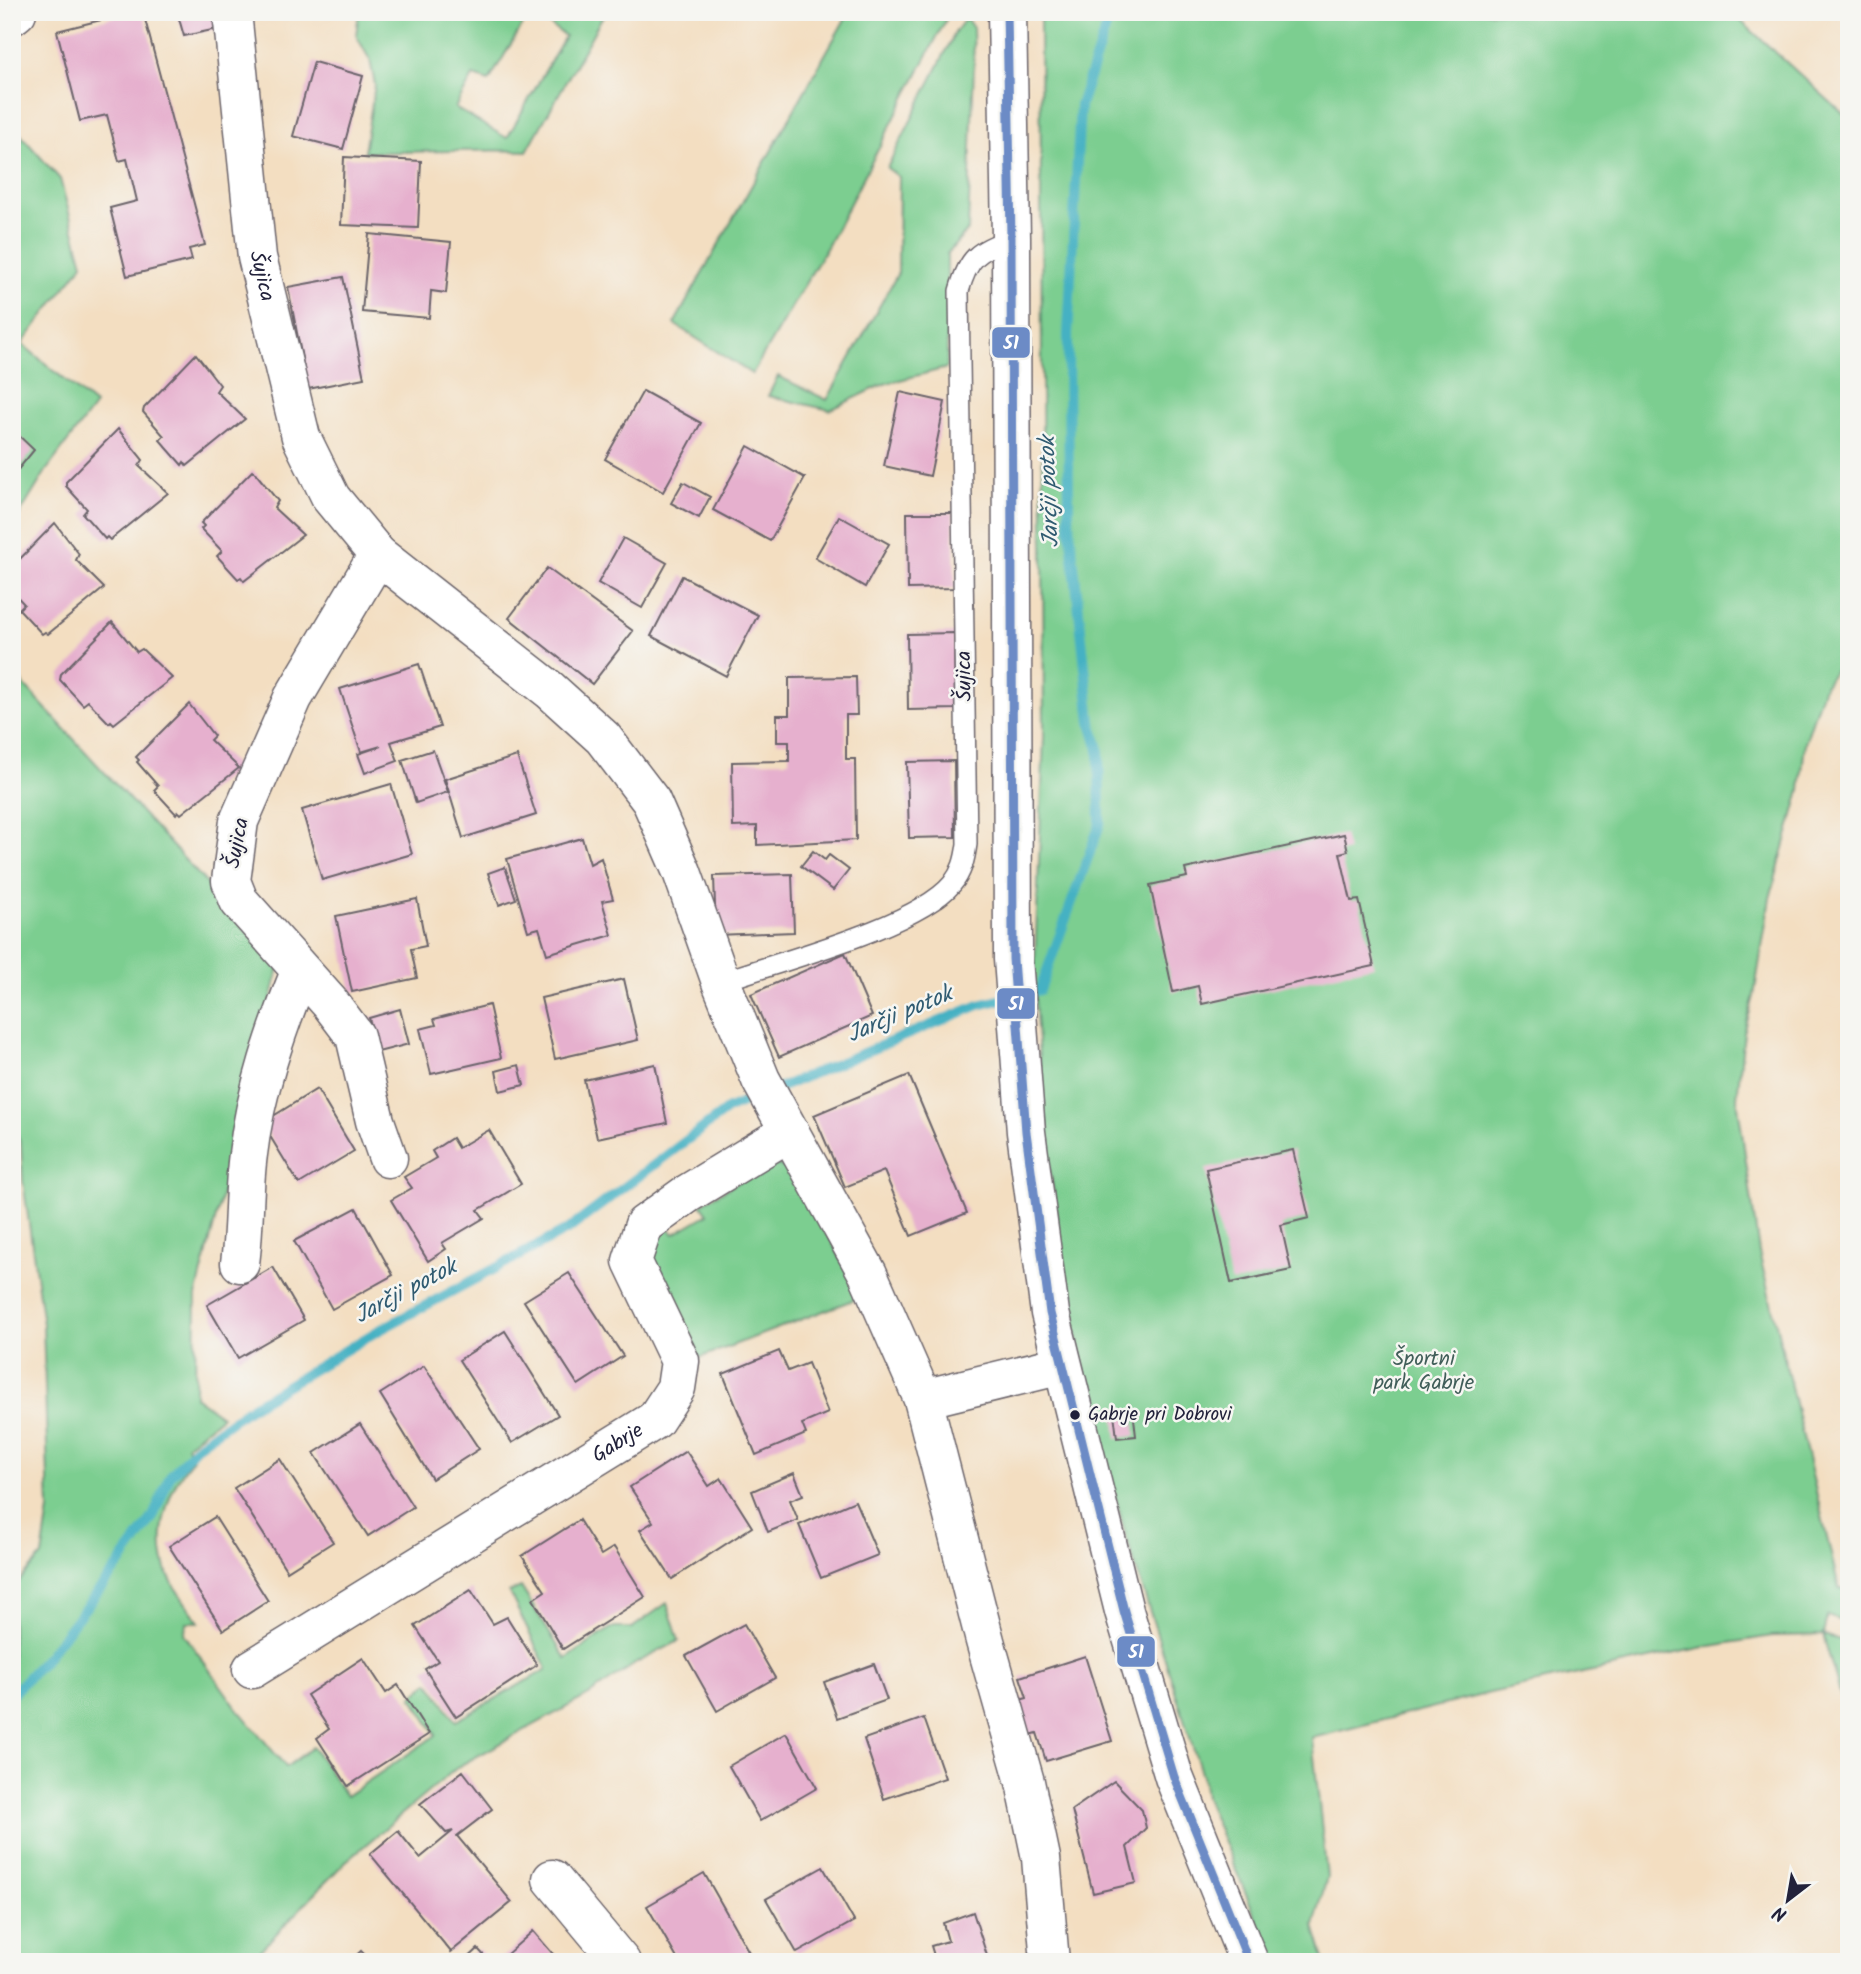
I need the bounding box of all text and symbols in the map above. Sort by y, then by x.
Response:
street label: Šujica [240,250,284,305]
line badge: 51 [991,326,1031,359]
text: 51 [1002,329,1019,359]
water label: Jarčji potok [1030,432,1070,548]
street label: Šujica [948,650,982,702]
street label: Šujica [217,815,259,871]
water label: Jarčji potok [842,975,961,1053]
line badge: 51 [996,987,1036,1020]
text: 51 [1007,990,1024,1020]
water label: Jarčji potok [348,1248,467,1334]
park label: Športni park Gabrje [1373,1343,1475,1400]
place label: Gabrje pri Dobrovi [1088,1400,1233,1430]
marker: Gabrje pri Dobrovi [1068,1408,1082,1422]
street label: Gabrje [586,1414,651,1472]
line badge: 51 [1116,1635,1156,1668]
text: 51 [1127,1638,1144,1668]
north arrow [1752,1866,1822,1936]
text: N [1767,1897,1793,1929]

